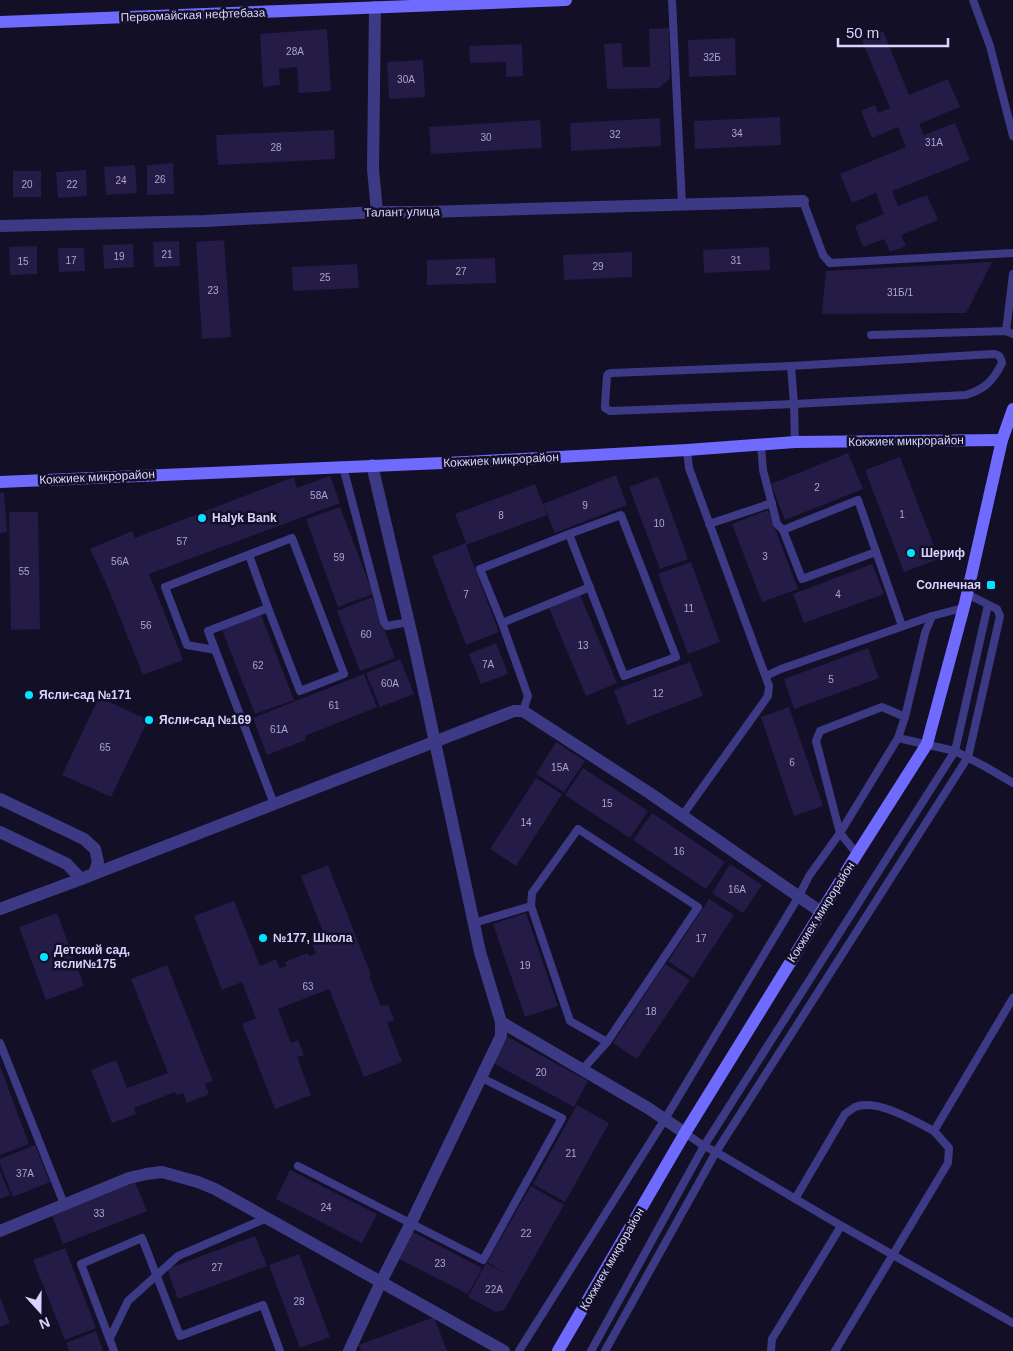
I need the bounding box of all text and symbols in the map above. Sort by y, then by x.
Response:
street label: Первомайская нефтебаза [120,5,266,25]
scale bar [838,15,948,47]
text: 50 m [846,24,879,41]
house number: 28А [286,46,304,57]
house number: 32Б [703,52,721,63]
house number: 30А [397,74,415,85]
house number: 34 [731,128,743,139]
house number: 32 [609,129,621,140]
house number: 30 [480,132,492,143]
house number: 31А [925,137,943,148]
house number: 28 [270,142,282,153]
house number: 26 [154,174,166,185]
house number: 24 [115,175,127,186]
house number: 20 [21,179,33,190]
house number: 22 [66,179,78,190]
street label: Талант улица [364,204,440,220]
house number: 21 [161,249,173,260]
house number: 19 [113,251,125,262]
house number: 17 [65,255,77,266]
house number: 31 [730,255,742,266]
house number: 15 [17,256,29,267]
house number: 29 [592,261,604,272]
house number: 27 [455,266,467,277]
house number: 25 [319,272,331,283]
house number: 23 [207,285,219,296]
house number: 31Б/1 [887,287,913,298]
street label: Кокжиек микрорайон [848,433,964,449]
street label: Кокжиек микрорайон [443,450,559,470]
street label: Кокжиек микрорайон [39,467,155,487]
house number: 2 [814,482,820,493]
house number: 58А [310,490,328,501]
house number: 9 [582,500,588,511]
house number: 1 [899,509,905,520]
house number: 8 [498,510,504,521]
place label: Halyk Bank [212,511,277,525]
marker: Halyk Bank [196,512,208,524]
house number: 10 [653,518,665,529]
house number: 57 [176,536,188,547]
place label: Шериф [921,546,965,560]
marker: Шериф [905,547,917,559]
house number: 3 [762,551,768,562]
house number: 59 [333,552,345,563]
house number: 56А [111,556,129,567]
house number: 55 [18,566,30,577]
place label: Солнечная [916,578,981,592]
marker: Солнечная [985,579,997,591]
house number: 7 [463,589,469,600]
house number: 4 [835,589,841,600]
house number: 11 [684,603,695,614]
house number: 56 [140,620,152,631]
house number: 60 [360,629,372,640]
house number: 13 [577,640,589,651]
house number: 7А [482,659,494,670]
house number: 62 [252,660,264,671]
house number: 5 [828,674,834,685]
house number: 60А [381,678,399,689]
place label: Ясли-сад №171 [39,688,131,702]
house number: 12 [652,688,664,699]
marker: Ясли-сад №171 [23,689,35,701]
house number: 61 [328,700,340,711]
place label: Ясли-сад №169 [159,713,251,727]
marker: Ясли-сад №169 [143,714,155,726]
house number: 61А [270,724,288,735]
house number: 65 [99,742,111,753]
house number: 6 [789,757,795,768]
house number: 15А [551,762,569,773]
house number: 15 [601,798,613,809]
house number: 14 [520,817,532,828]
house number: 16 [673,846,685,857]
street label: Кокжиек микрорайон [784,859,858,965]
house number: 16А [728,884,746,895]
place label: №177, Школа [273,931,353,945]
marker: №177, Школа [257,932,269,944]
house number: 17 [695,933,707,944]
place label: Детский сад, ясли№175 [54,943,130,971]
marker: Детский сад, ясли№175 [38,951,50,963]
house number: 19 [519,960,531,971]
house number: 63 [302,981,314,992]
house number: 18 [645,1006,657,1017]
house number: 20 [535,1067,547,1078]
house number: 21 [565,1148,577,1159]
house number: 37А [16,1168,34,1179]
house number: 24 [320,1202,332,1213]
street label: Кокжиек микрорайон [577,1205,647,1313]
house number: 33 [93,1208,105,1219]
house number: 22 [520,1228,532,1239]
house number: 23 [434,1258,446,1269]
house number: 27 [211,1262,223,1273]
house number: 22А [485,1284,503,1295]
north arrow [15,1286,65,1336]
house number: 28 [293,1296,305,1307]
text: N [37,1314,52,1332]

